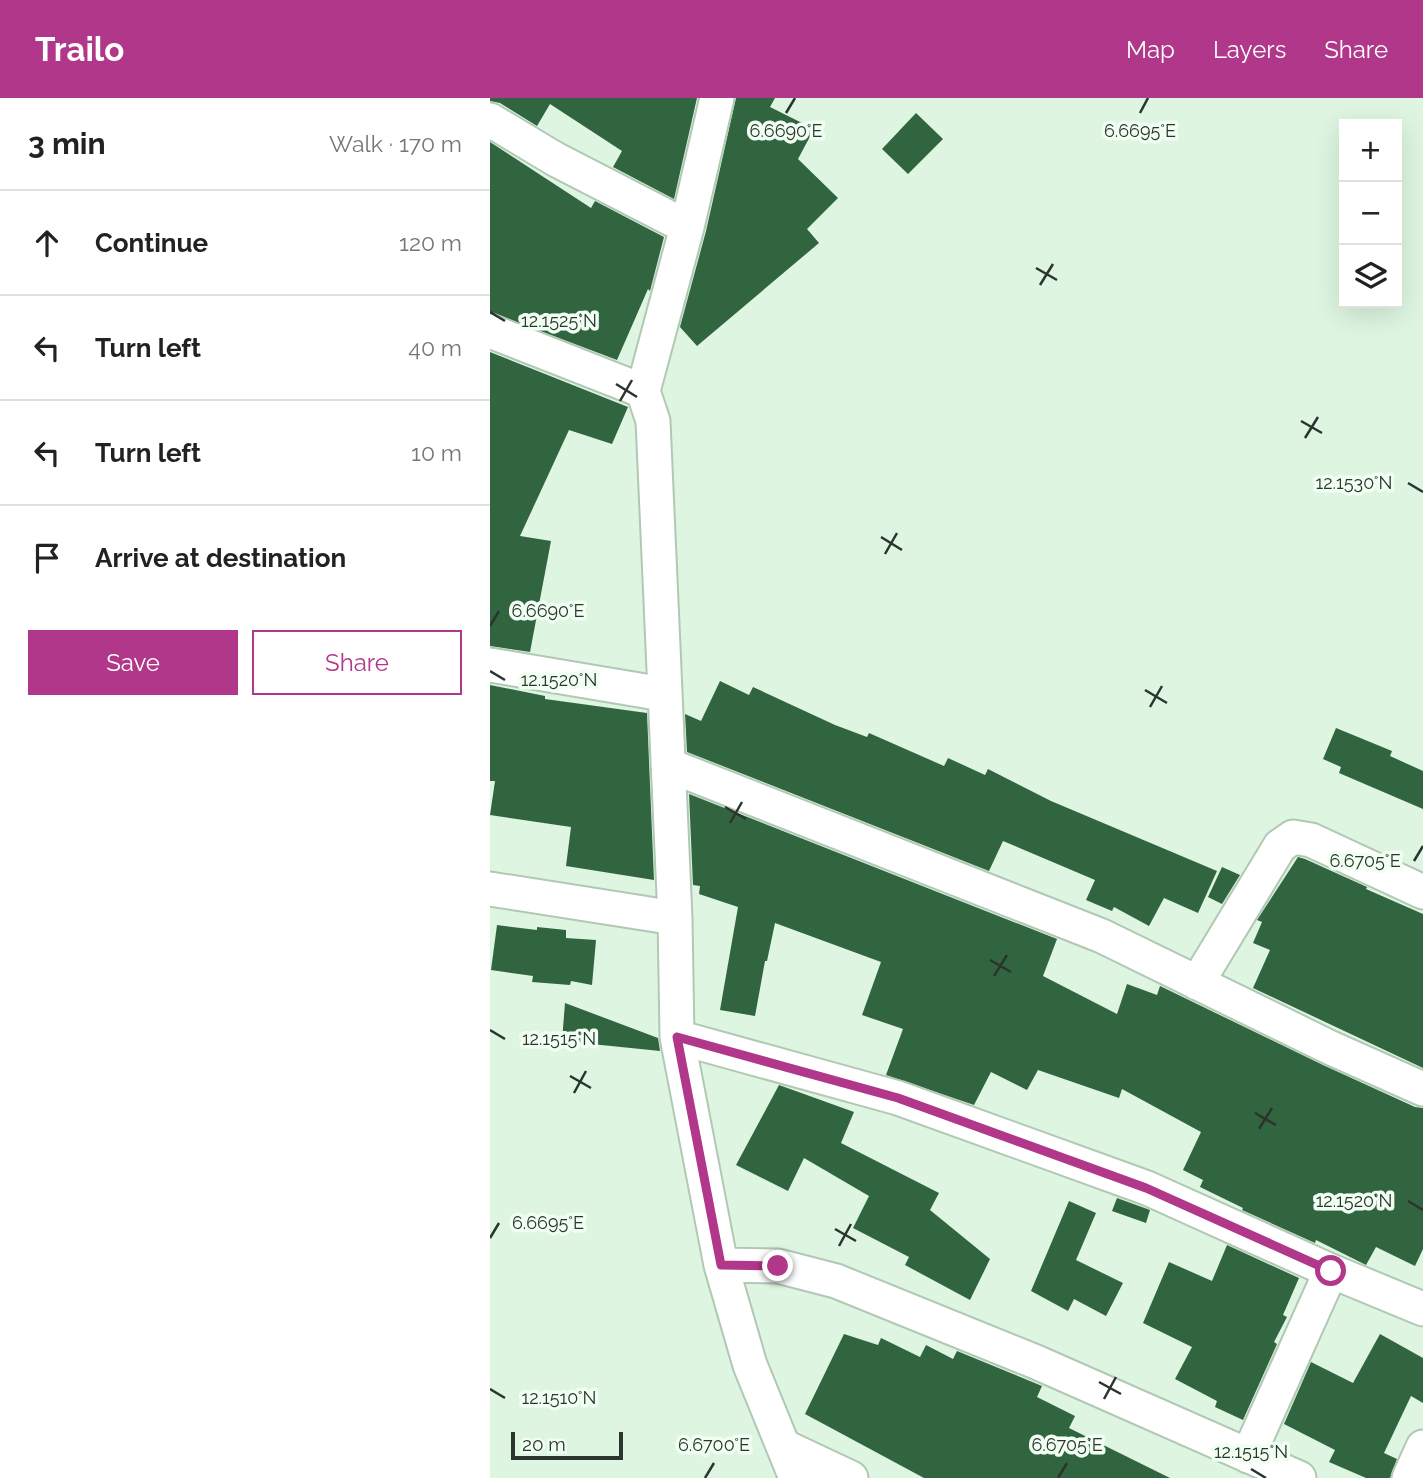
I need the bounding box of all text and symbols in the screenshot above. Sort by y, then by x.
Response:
text: Trailo [35,30,124,69]
text: Map [1126,35,1175,64]
text: Layers [1213,35,1286,64]
text: Share [1324,35,1388,64]
map controls [1339,119,1402,308]
button: + [1339,119,1402,182]
text: 6.6690°E [750,120,822,141]
text: 6.6695°E [1104,120,1176,141]
text: 3 min [28,126,106,161]
text: Walk · 170 m [329,130,462,157]
button: − [1339,182,1402,245]
icon: ahead [28,224,66,262]
text: Continue [95,228,208,258]
text: 120 m [399,229,462,256]
button: layers [1339,245,1402,308]
text: 12.1525°N [521,310,597,331]
icon: left [28,329,66,367]
text: Turn left [95,333,201,363]
text: 40 m [408,334,462,361]
icon: left [28,434,66,472]
text: Turn left [95,438,201,468]
text: 10 m [411,439,462,466]
text: 12.1530°N [1316,472,1392,493]
icon: arrive [28,539,66,577]
text: Arrive at destination [95,543,346,573]
text: 6.6690°E [512,600,584,621]
button: Save [28,630,238,695]
button: Share [252,630,462,695]
text: 12.1520°N [521,669,597,690]
text: 6.6705°E [1329,850,1401,871]
text: 12.1515°N [522,1028,596,1049]
text: 12.1520°N [1316,1190,1392,1211]
text: 6.6695°E [512,1212,584,1233]
route end [762,1250,793,1281]
route start [1315,1255,1346,1286]
text: 12.1510°N [521,1387,597,1408]
scale bar [511,1429,623,1461]
text: 20 m [522,1433,566,1455]
text: 6.6700°E [678,1434,750,1455]
text: 6.6705°E [1031,1434,1103,1455]
text: 12.1515°N [1214,1441,1288,1462]

